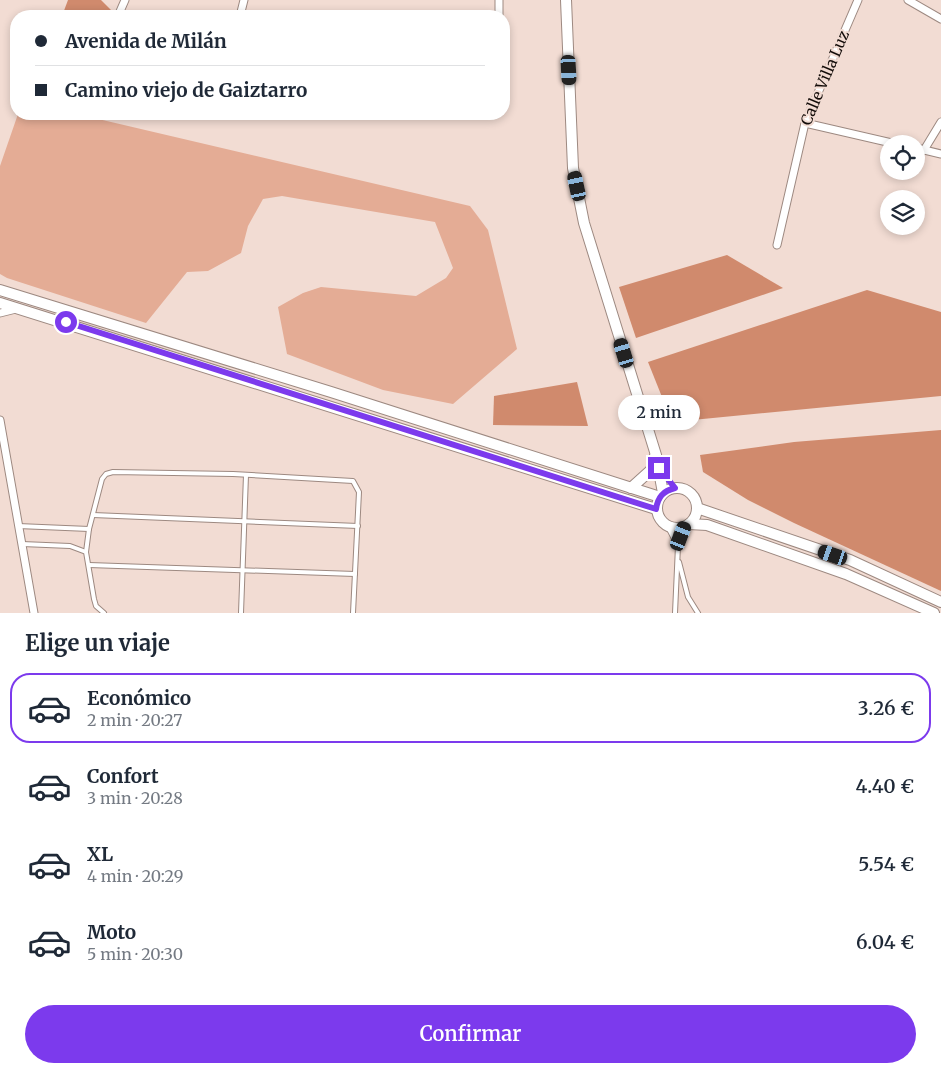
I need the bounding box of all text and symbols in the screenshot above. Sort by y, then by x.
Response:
street label: Calle Villa Luz [796,28,853,128]
text: Avenida de Milán [65,29,227,53]
car [560,55,577,85]
text: Camino viejo de Gaiztarro [65,78,307,102]
map controls [880,135,925,235]
button: locate [880,135,925,180]
car [566,170,587,202]
button: layers [880,190,925,235]
route start [55,311,77,333]
car [612,336,635,370]
callout: 2 min [618,396,700,430]
text: 2 min [636,402,682,422]
route end [648,457,670,479]
car [668,519,693,553]
car [816,543,849,567]
text: Elige un viaje [25,629,170,657]
icon: car [27,686,72,731]
text: Económico [87,686,191,710]
text: 3.26 € [858,696,914,720]
text: 2 min · 20:27 [87,710,182,730]
icon: car [27,764,72,809]
text: Confort [87,764,159,788]
text: 4.40 € [856,774,914,798]
text: 3 min · 20:28 [87,788,183,808]
icon: car [27,842,72,887]
text: XL [87,842,113,866]
text: 5.54 € [858,852,914,876]
text: 4 min · 20:29 [87,866,183,886]
icon: car [27,920,72,965]
text: Moto [87,920,136,944]
text: 6.04 € [856,930,914,954]
text: 5 min · 20:30 [87,944,183,964]
button: Confirmar [25,1005,916,1063]

